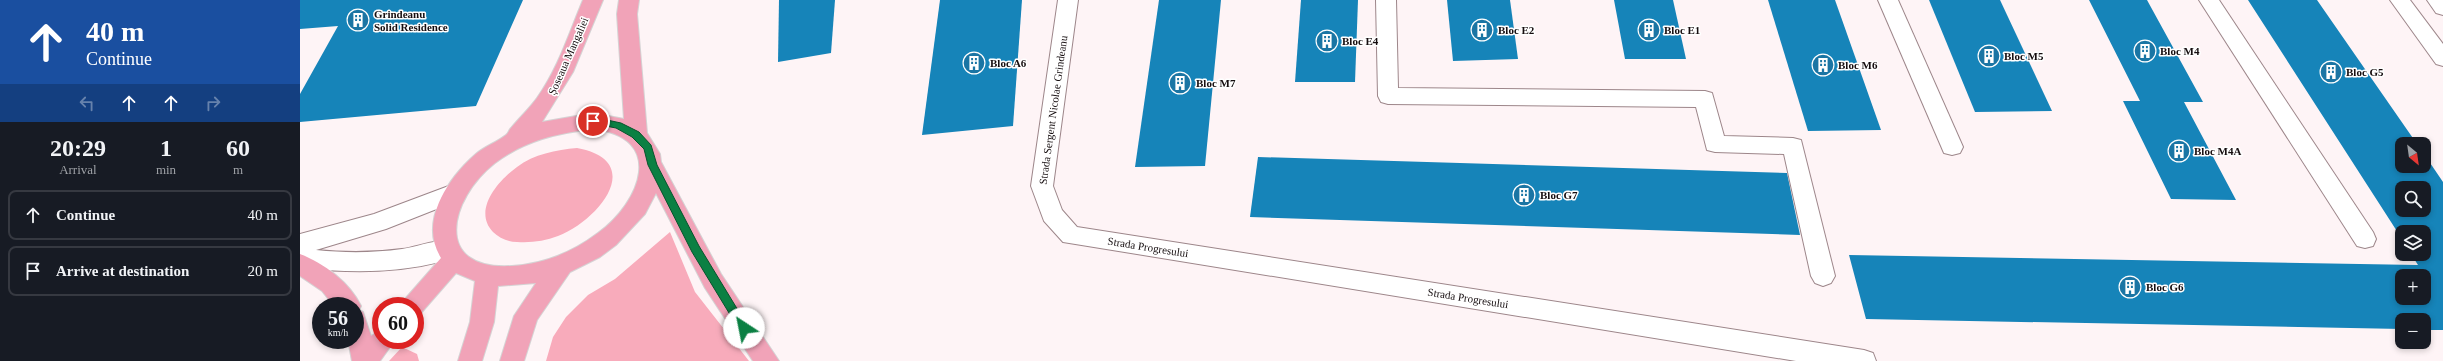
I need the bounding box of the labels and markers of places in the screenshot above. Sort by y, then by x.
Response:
building icon: Grindeanu Solid Residence [345,7,371,33]
place label: Grindeanu Solid Residence [374,8,448,33]
building icon: Bloc E2 [1469,17,1495,43]
building icon: Bloc E1 [1636,17,1662,43]
place label: Bloc E2 [1498,24,1535,36]
place label: Bloc E1 [1664,24,1700,36]
building icon: Bloc E4 [1314,28,1340,54]
place label: Bloc E4 [1342,35,1379,47]
building icon: Bloc M4 [2132,38,2158,64]
building icon: Bloc M5 [1976,43,2002,69]
place label: Bloc M4 [2160,45,2200,57]
building icon: Bloc A6 [961,50,987,76]
place label: Bloc M5 [2004,50,2044,62]
building icon: Bloc M6 [1810,52,1836,78]
place label: Bloc A6 [990,57,1027,69]
place label: Bloc M6 [1838,59,1878,71]
building icon: Bloc G5 [2318,59,2344,85]
place label: Bloc G5 [2346,66,2384,78]
building icon: Bloc M7 [1167,70,1193,96]
place label: Bloc M7 [1196,77,1236,89]
pin [576,104,610,138]
building icon: Bloc M4A [2166,138,2192,164]
place label: Bloc M4A [2194,145,2241,157]
building icon: Bloc G7 [1511,182,1537,208]
place label: Bloc G7 [1540,189,1578,201]
building icon: Bloc G6 [2117,274,2143,300]
place label: Bloc G6 [2146,281,2184,293]

